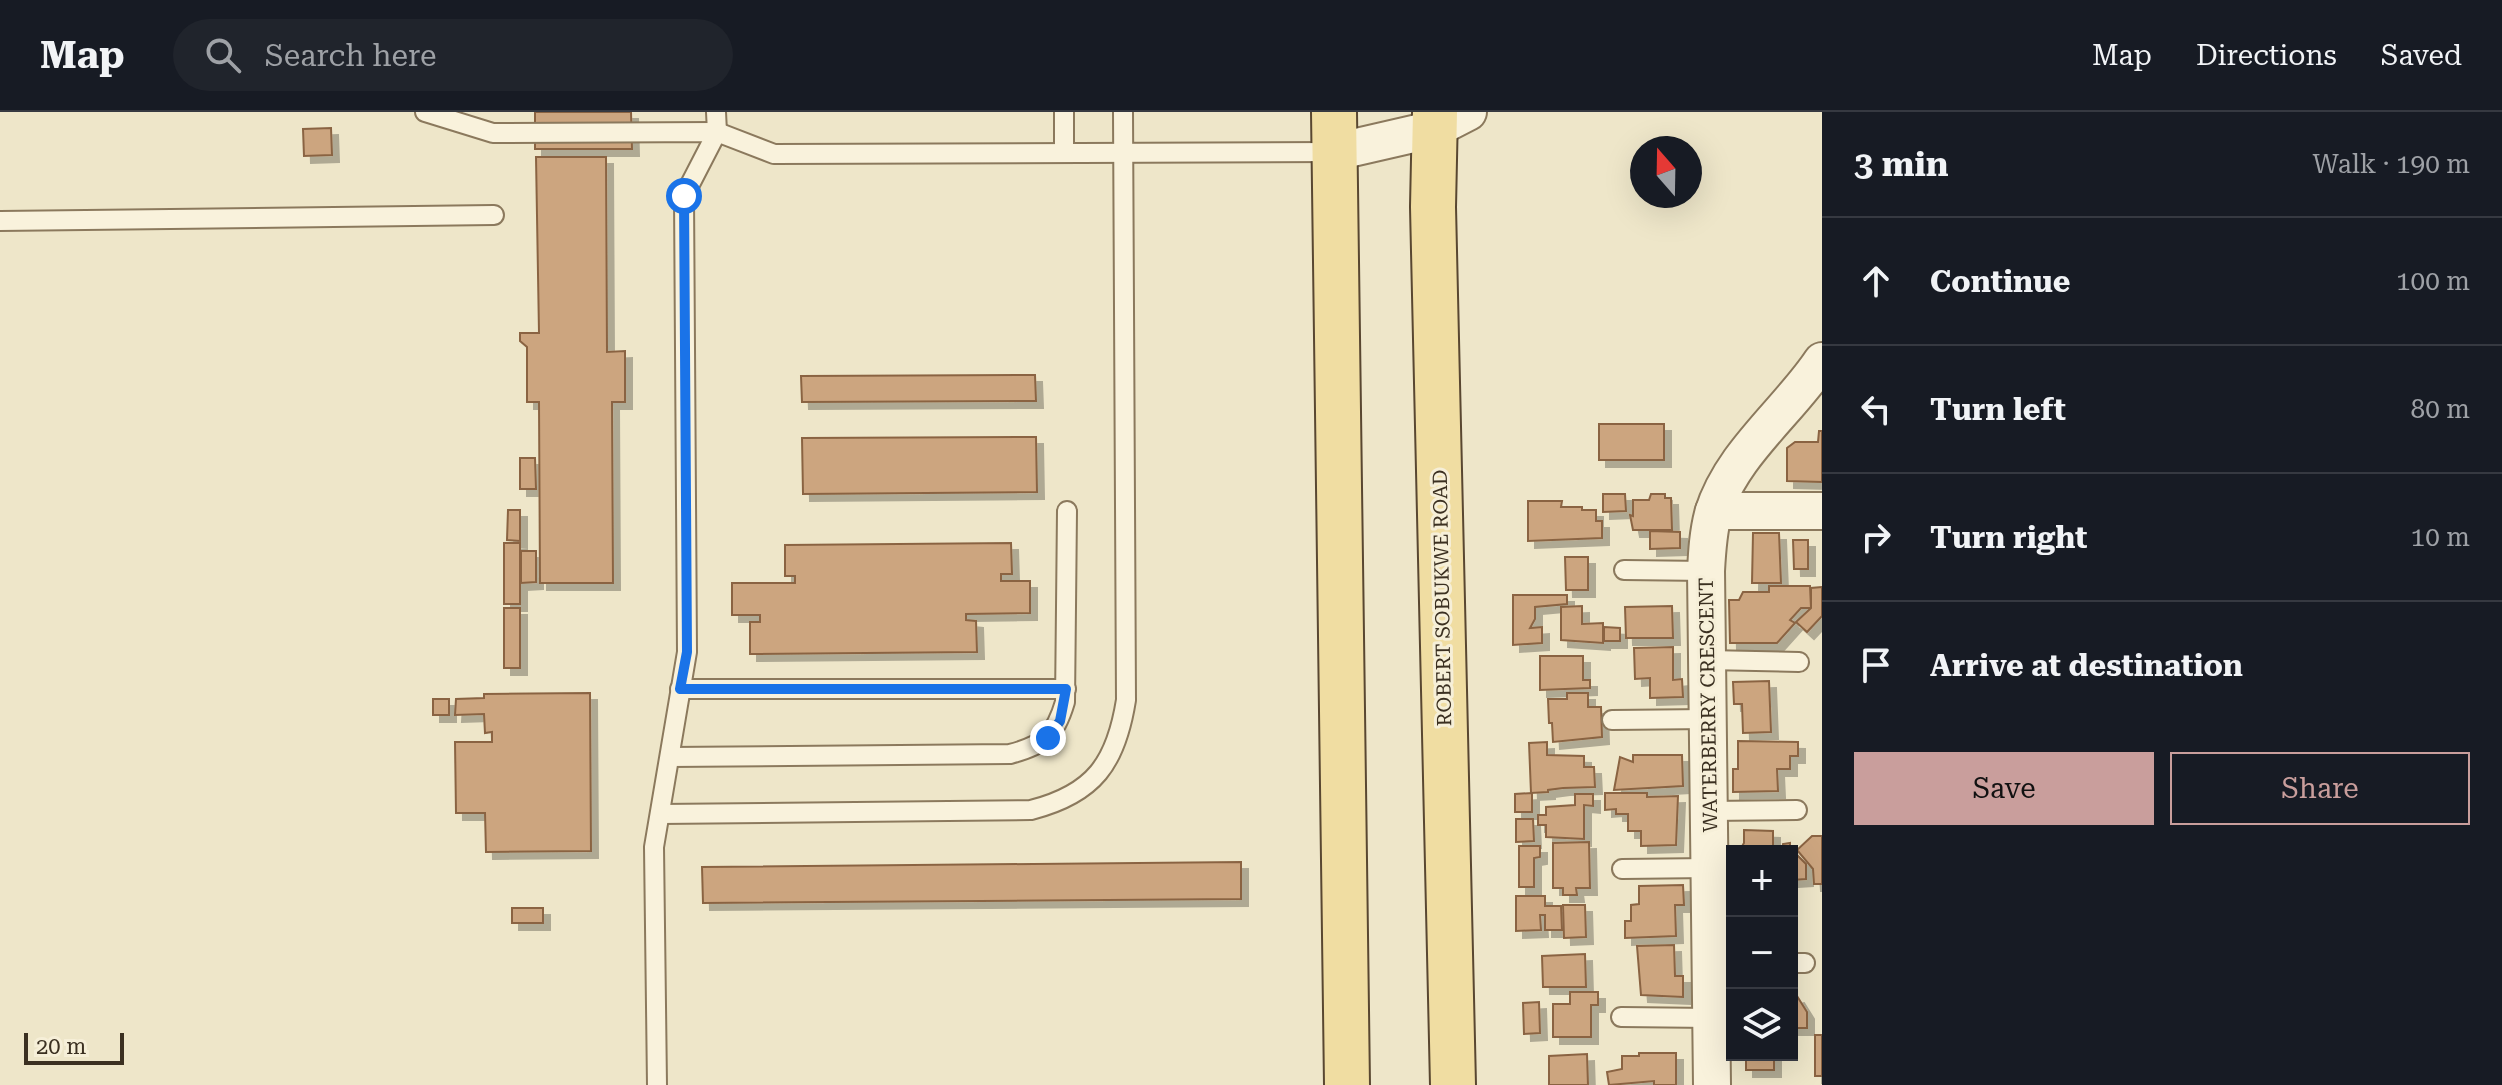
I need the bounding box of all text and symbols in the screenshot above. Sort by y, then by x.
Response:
search box [173,19,733,91]
text: Map [40,33,125,77]
icon: search [201,33,245,77]
text: Search here [265,38,437,73]
text: Map [2092,39,2152,72]
text: Directions [2196,39,2337,72]
text: Saved [2381,39,2462,72]
north arrow [1630,136,1702,208]
text: 3 min [1854,144,1949,184]
text: Walk · 190 m [2312,149,2470,179]
route start [666,178,702,214]
icon: ahead [1854,259,1898,303]
text: Continue [1930,264,2070,299]
text: 100 m [2396,266,2470,296]
icon: left [1854,387,1898,431]
text: Turn left [1930,392,2066,427]
text: 80 m [2411,394,2470,424]
street label: ROBERT SOBUKWE ROAD [1428,469,1456,727]
icon: right [1854,515,1898,559]
text: Turn right [1930,520,2087,555]
text: 10 m [2411,522,2470,552]
street label: WATERBERRY CRESCENT [1694,577,1722,833]
icon: arrive [1854,643,1898,687]
text: Arrive at destination [1930,648,2243,683]
route end [1030,720,1066,756]
button: Save [1854,752,2154,825]
button: Share [2170,752,2470,825]
map controls [1726,845,1798,1061]
button: + [1726,845,1798,917]
button: − [1726,917,1798,989]
button: layers [1726,989,1798,1061]
scale bar [24,1029,124,1065]
text: 20 m [36,1034,86,1059]

